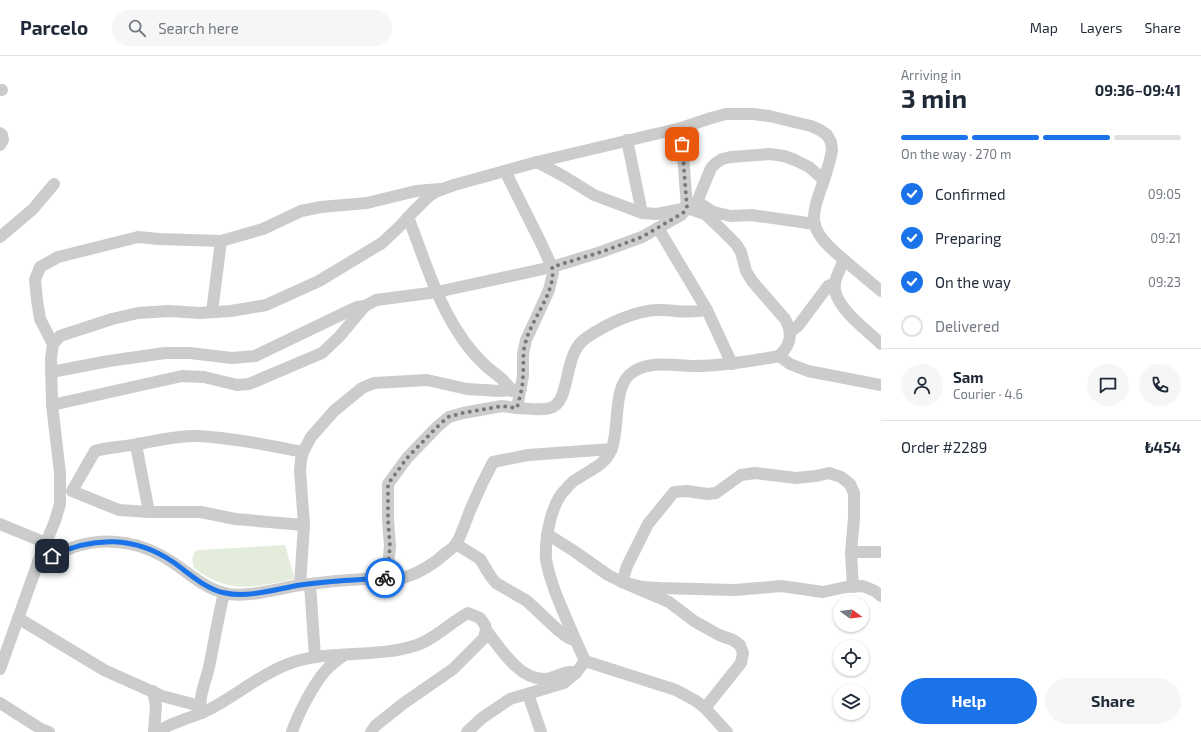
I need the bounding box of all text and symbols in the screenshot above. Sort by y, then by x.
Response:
search box [112,10,392,46]
text: Parcelo [20,16,88,39]
icon: search [126,17,148,39]
text: Search here [158,19,239,37]
text: Map [1030,19,1058,36]
text: Layers [1080,19,1122,36]
text: Share [1144,19,1181,36]
text: Arriving in [901,67,961,83]
text: 09:36–09:41 [1095,81,1181,99]
text: 3 min [901,82,967,113]
pin [665,127,699,161]
icon: bag [671,133,693,155]
text: On the way · 270 m [901,146,1011,162]
icon: check [901,183,923,205]
text: Confirmed [935,185,1006,203]
text: 09:05 [1148,186,1181,202]
icon: check [901,227,923,249]
text: Preparing [935,229,1001,247]
text: 09:21 [1150,230,1181,246]
icon: check [901,271,923,293]
text: On the way [935,273,1011,291]
text: 09:23 [1148,274,1181,290]
text: Delivered [935,317,1000,335]
button: person [901,364,943,406]
button: chat [1087,364,1129,406]
button: phone [1139,364,1181,406]
text: Sam [953,368,984,386]
text: Courier · 4.6 [953,386,1023,402]
text: Order #2289 [901,438,987,456]
text: ₺454 [1145,438,1181,456]
pin [35,539,69,573]
icon: home [41,545,63,567]
courier [365,558,405,598]
icon: bike [374,567,396,589]
north arrow [833,596,869,632]
map controls [833,596,869,720]
button: locate [833,640,869,676]
button: Help [901,678,1037,724]
button: Share [1045,678,1181,724]
button: layers [833,684,869,720]

